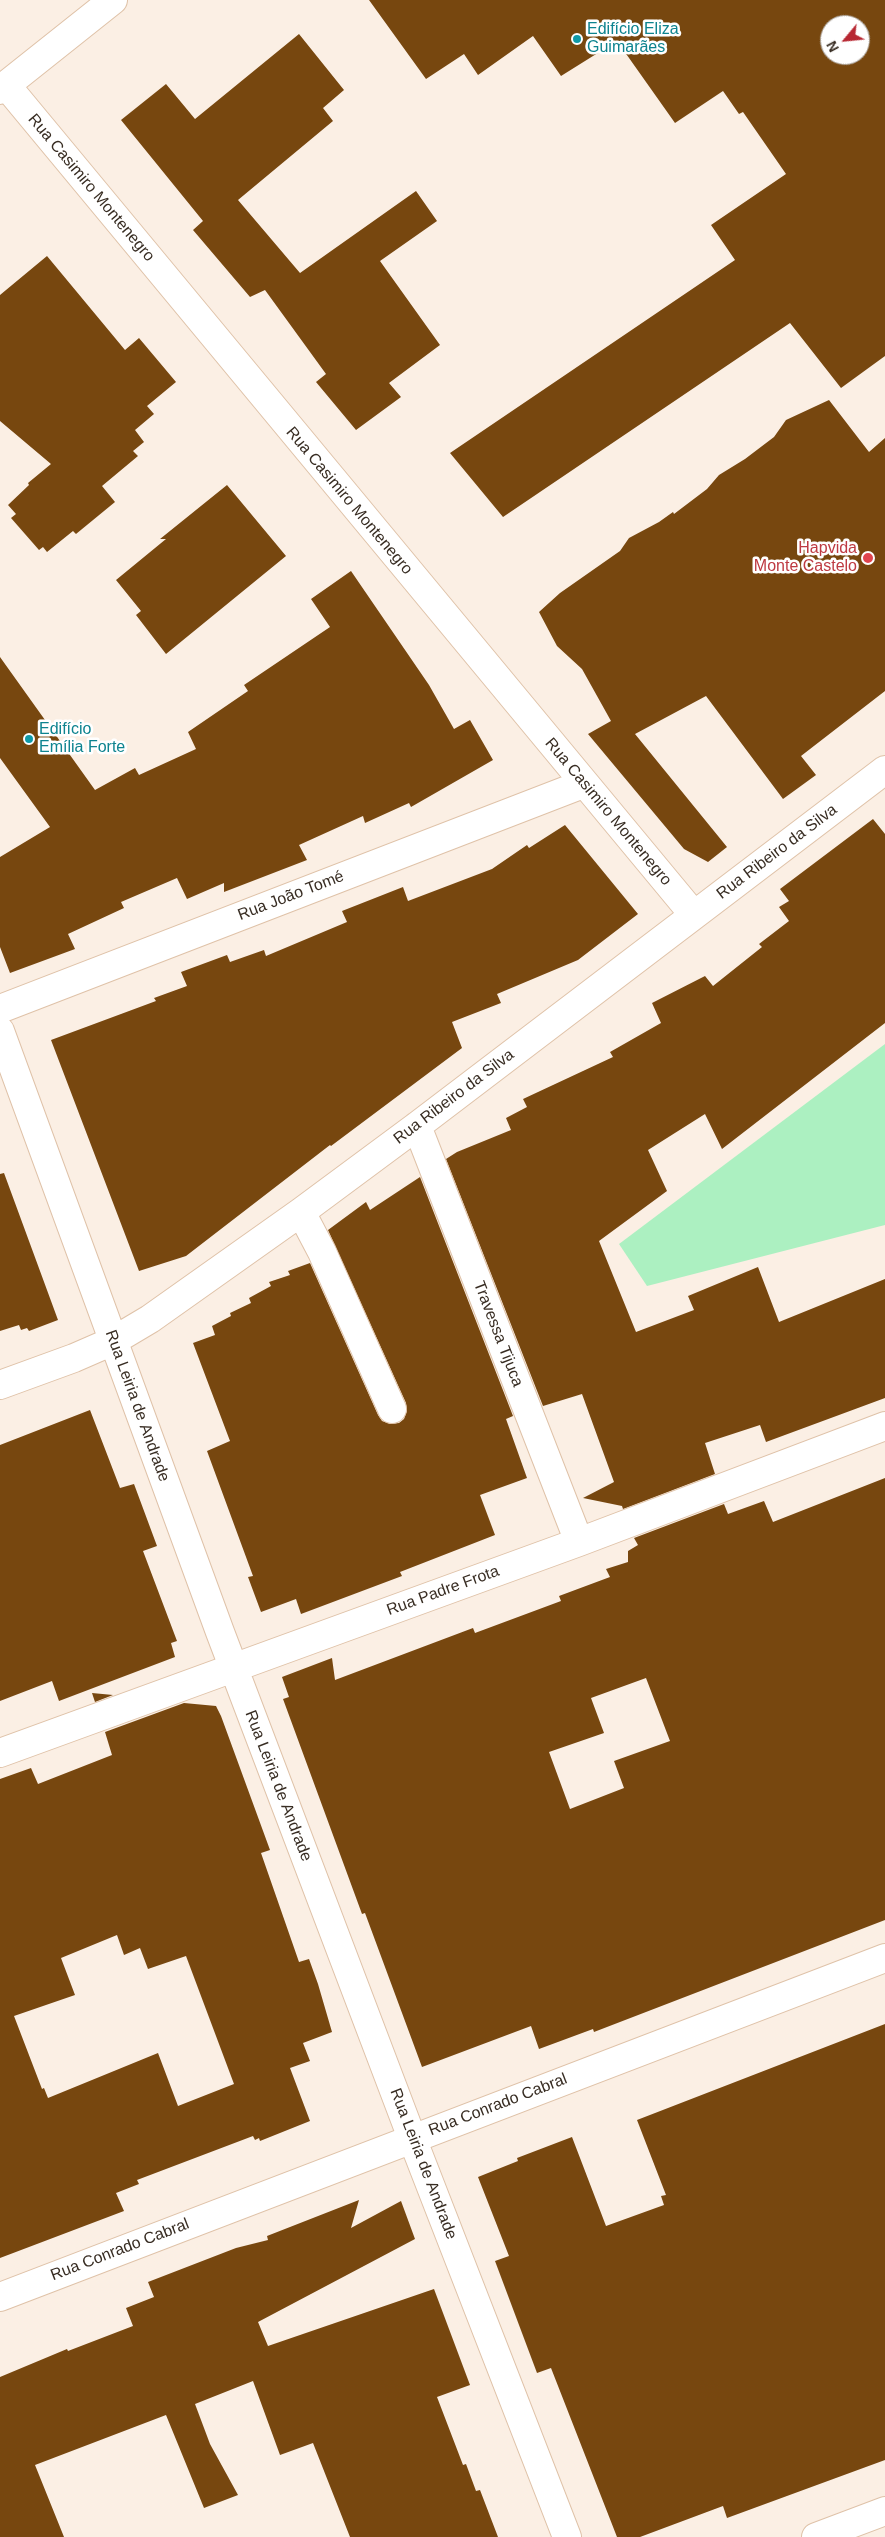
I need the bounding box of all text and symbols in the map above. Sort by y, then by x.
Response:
north arrow [820,15,870,65]
place label: Edifício Eliza Guimarães [587,20,679,58]
marker: Edifício Eliza Guimarães [571,33,583,45]
text: N [823,38,842,55]
street label: Rua Casimiro Montenegro [24,110,158,266]
street label: Rua Casimiro Montenegro [282,423,416,579]
place label: Hapvida Monte Castelo [754,539,857,577]
marker: Hapvida Monte Castelo [861,551,875,565]
place label: Edifício Emília Forte [39,720,125,758]
marker: Edifício Emília Forte [23,733,35,745]
street label: Rua Casimiro Montenegro [541,734,675,890]
street label: Rua Ribeiro da Silva [713,800,841,904]
street label: Rua João Tomé [235,867,347,925]
street label: Rua Ribeiro da Silva [390,1045,518,1149]
street label: Travessa Tijuca [469,1278,527,1390]
street label: Rua Leiria de Andrade [101,1327,173,1485]
street label: Rua Padre Frota [384,1562,502,1620]
street label: Rua Leiria de Andrade [240,1708,316,1864]
street label: Rua Conrado Cabral [426,2070,570,2140]
street label: Rua Leiria de Andrade [385,2086,461,2242]
street label: Rua Conrado Cabral [48,2215,192,2285]

